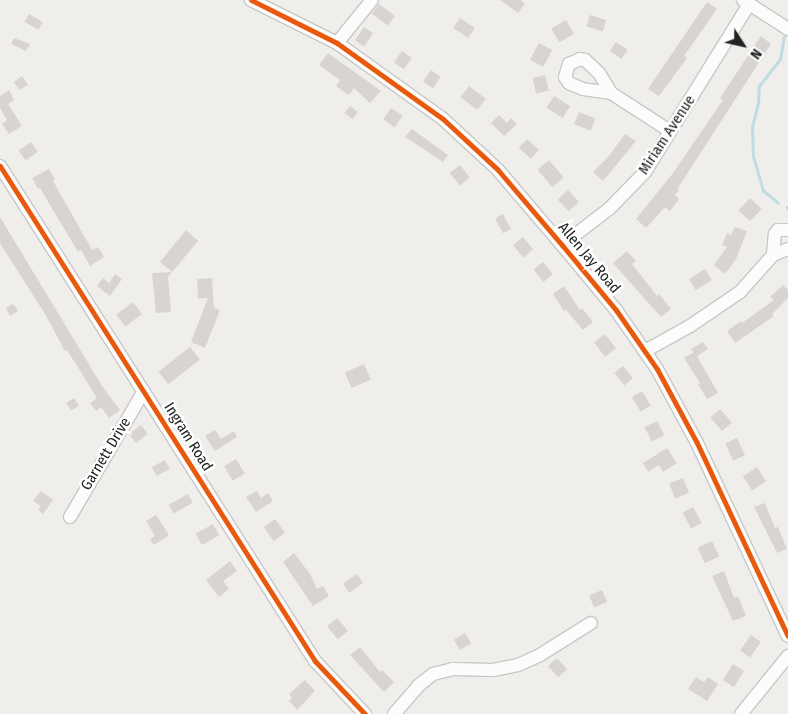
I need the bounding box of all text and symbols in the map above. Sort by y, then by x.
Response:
north arrow [718,20,768,70]
text: N [746,46,765,62]
street label: Miriam Avenue [635,92,699,178]
street label: Allen Jay Road [554,219,624,297]
street label: Ingram Road [160,400,216,474]
street label: Garnett Drive [77,414,135,494]

